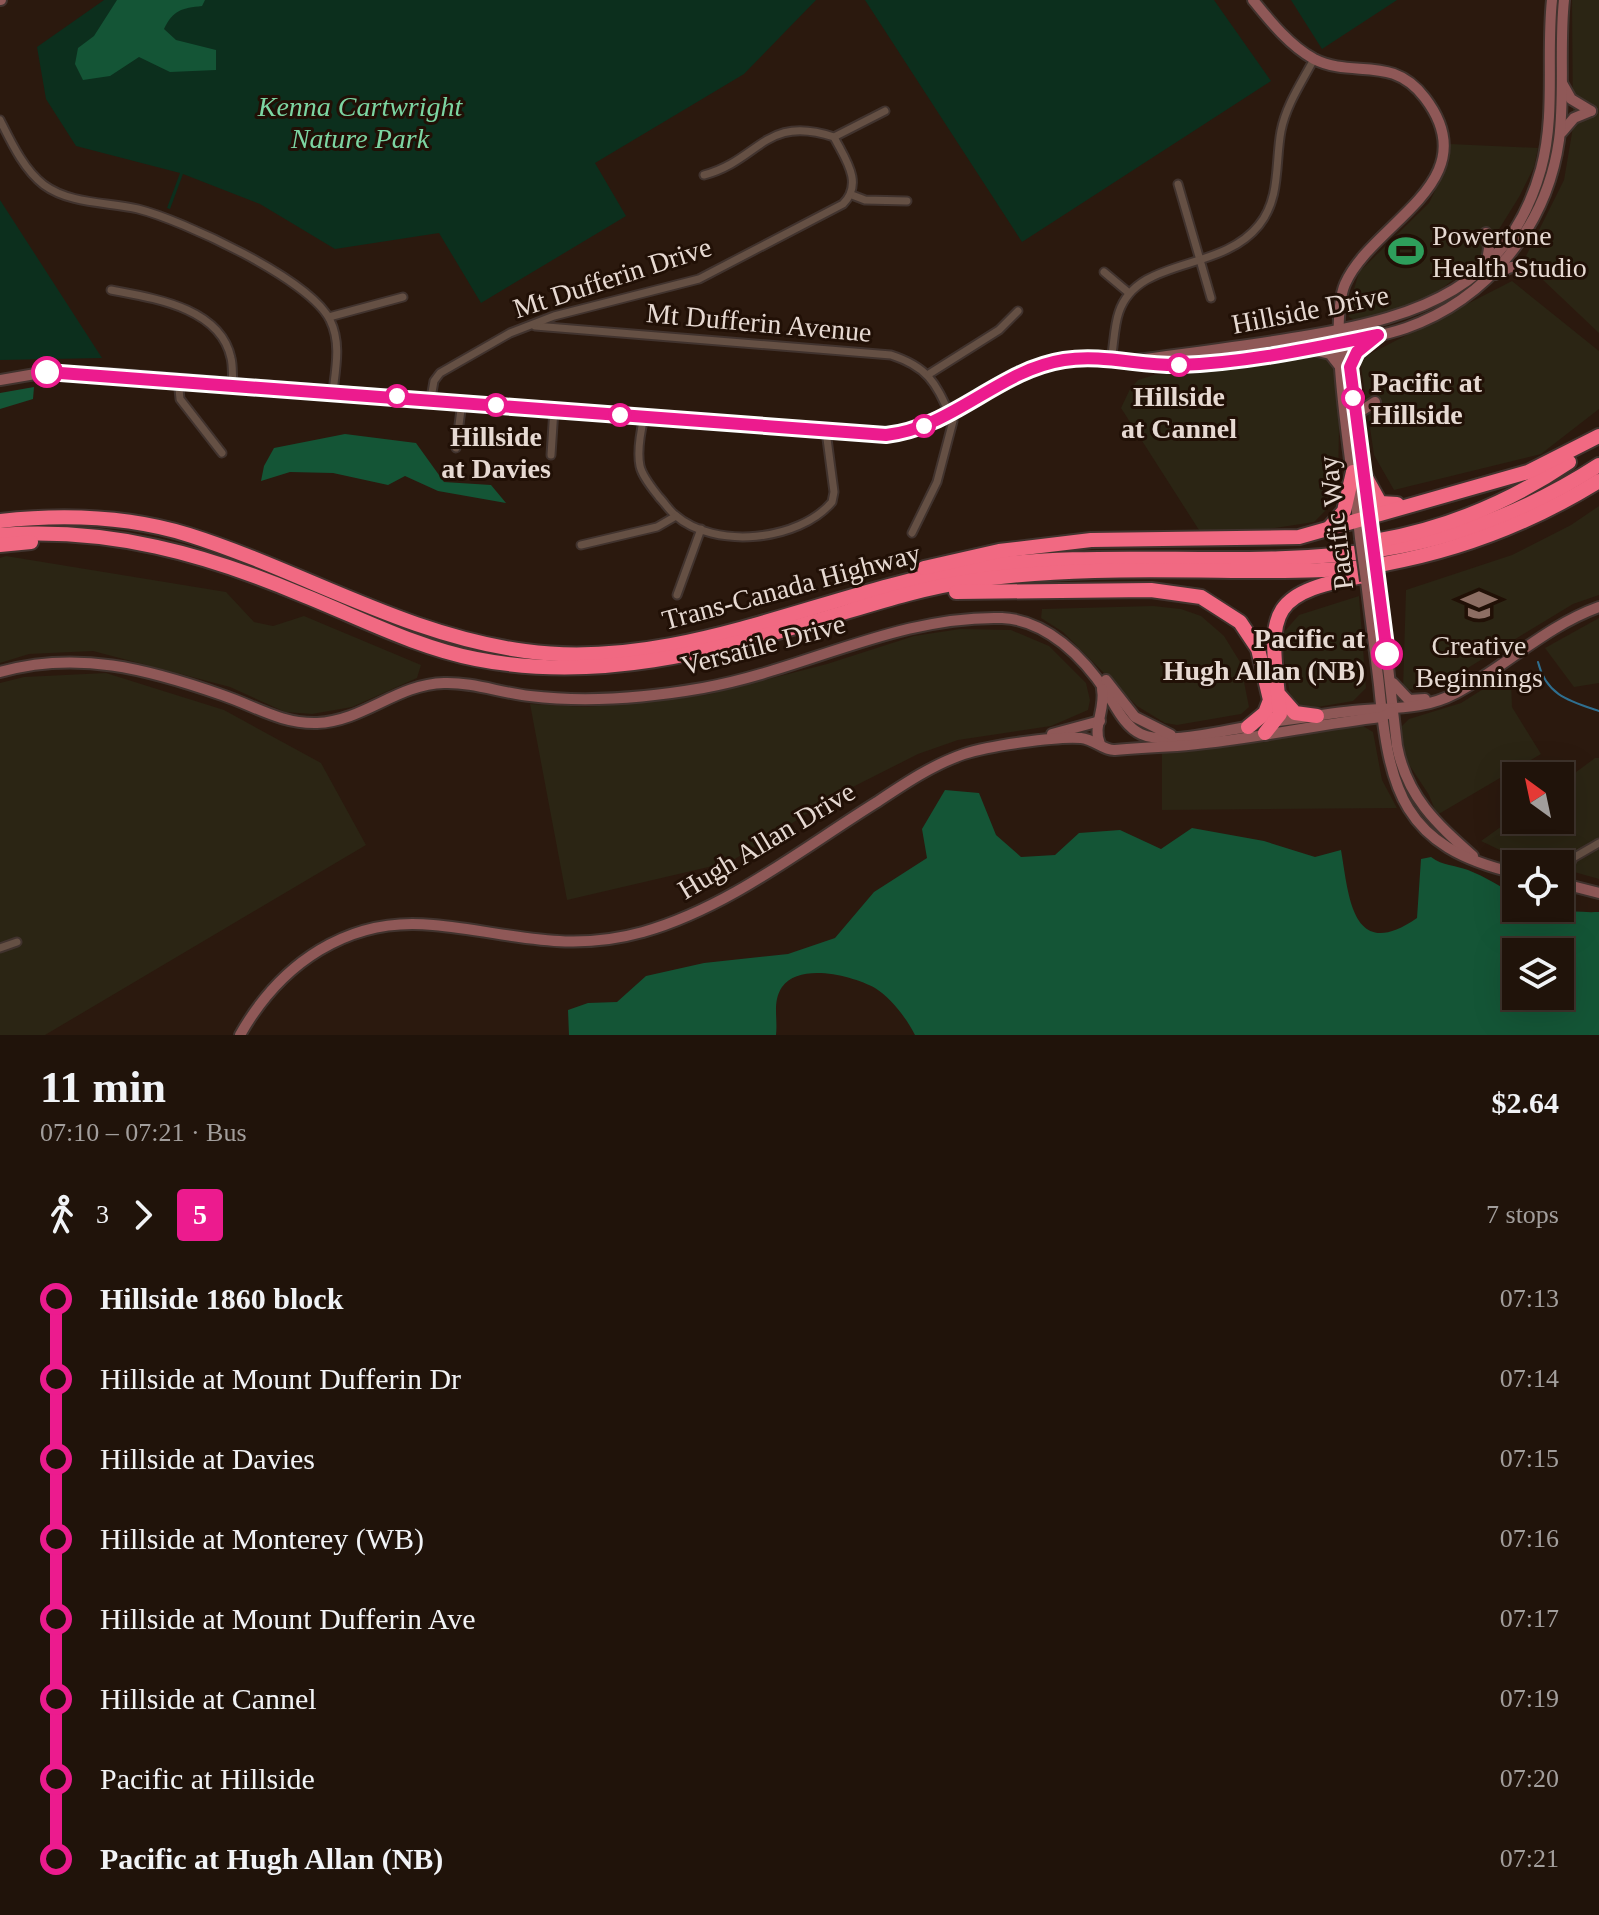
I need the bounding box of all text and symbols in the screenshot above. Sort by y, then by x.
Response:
park label: Kenna Cartwright Nature Park [257,91,464,154]
place label: Powertone Health Studio [1432,220,1587,283]
street label: Mt Dufferin Drive [509,231,715,324]
sports icon: Powertone Health Studio [1387,232,1425,270]
street label: Hillside Drive [1229,279,1391,340]
street label: Mt Dufferin Avenue [645,297,873,348]
marker: Hillside at Cannel [1168,354,1190,376]
unlabelled marker [32,357,62,387]
place label: Pacific at Hillside [1371,367,1483,430]
place label: Hillside at Cannel [1121,381,1237,444]
unlabelled marker [386,385,408,407]
marker: Pacific at Hillside [1342,387,1364,409]
marker: Hillside at Davies [485,394,507,416]
unlabelled marker [609,404,631,426]
unlabelled marker [913,415,935,437]
place label: Hillside at Davies [441,421,551,484]
street label: Pacific Way [1312,454,1359,592]
street label: Trans-Canada Highway [659,537,923,636]
school or university icon: Creative Beginnings [1460,586,1498,624]
street label: Versatile Drive [678,608,849,681]
place label: Pacific at Hugh Allan (NB) [1163,623,1366,686]
place label: Creative Beginnings [1415,630,1543,693]
marker: Pacific at Hugh Allan (NB) [1372,639,1402,669]
north arrow [1502,762,1574,834]
map controls [1502,762,1574,1010]
street label: Hugh Allan Drive [672,775,860,905]
button: locate [1502,850,1574,922]
button: layers [1502,938,1574,1010]
text: 11 min [40,1063,166,1112]
text: $2.64 [1492,1086,1559,1119]
text: 07:10 – 07:21 · Bus [40,1118,247,1147]
icon: walk [40,1193,84,1237]
icon: forward [121,1193,165,1237]
text: 5 [193,1199,207,1230]
text: 3 [96,1200,109,1229]
text: 7 stops [1486,1200,1559,1229]
text: Hillside 1860 block [100,1282,343,1315]
text: 07:13 [1500,1284,1559,1313]
text: Hillside at Mount Dufferin Dr [100,1362,461,1395]
text: 07:14 [1500,1364,1559,1393]
text: Hillside at Davies [100,1442,315,1475]
text: 07:15 [1500,1444,1559,1473]
text: Hillside at Monterey (WB) [100,1522,424,1555]
text: 07:16 [1500,1524,1559,1553]
text: Hillside at Mount Dufferin Ave [100,1602,476,1635]
text: 07:17 [1500,1604,1559,1633]
text: Hillside at Cannel [100,1682,317,1715]
text: 07:19 [1500,1684,1559,1713]
text: Pacific at Hillside [100,1762,315,1795]
text: 07:20 [1500,1764,1559,1793]
text: Pacific at Hugh Allan (NB) [100,1842,443,1875]
text: 07:21 [1500,1844,1559,1873]

